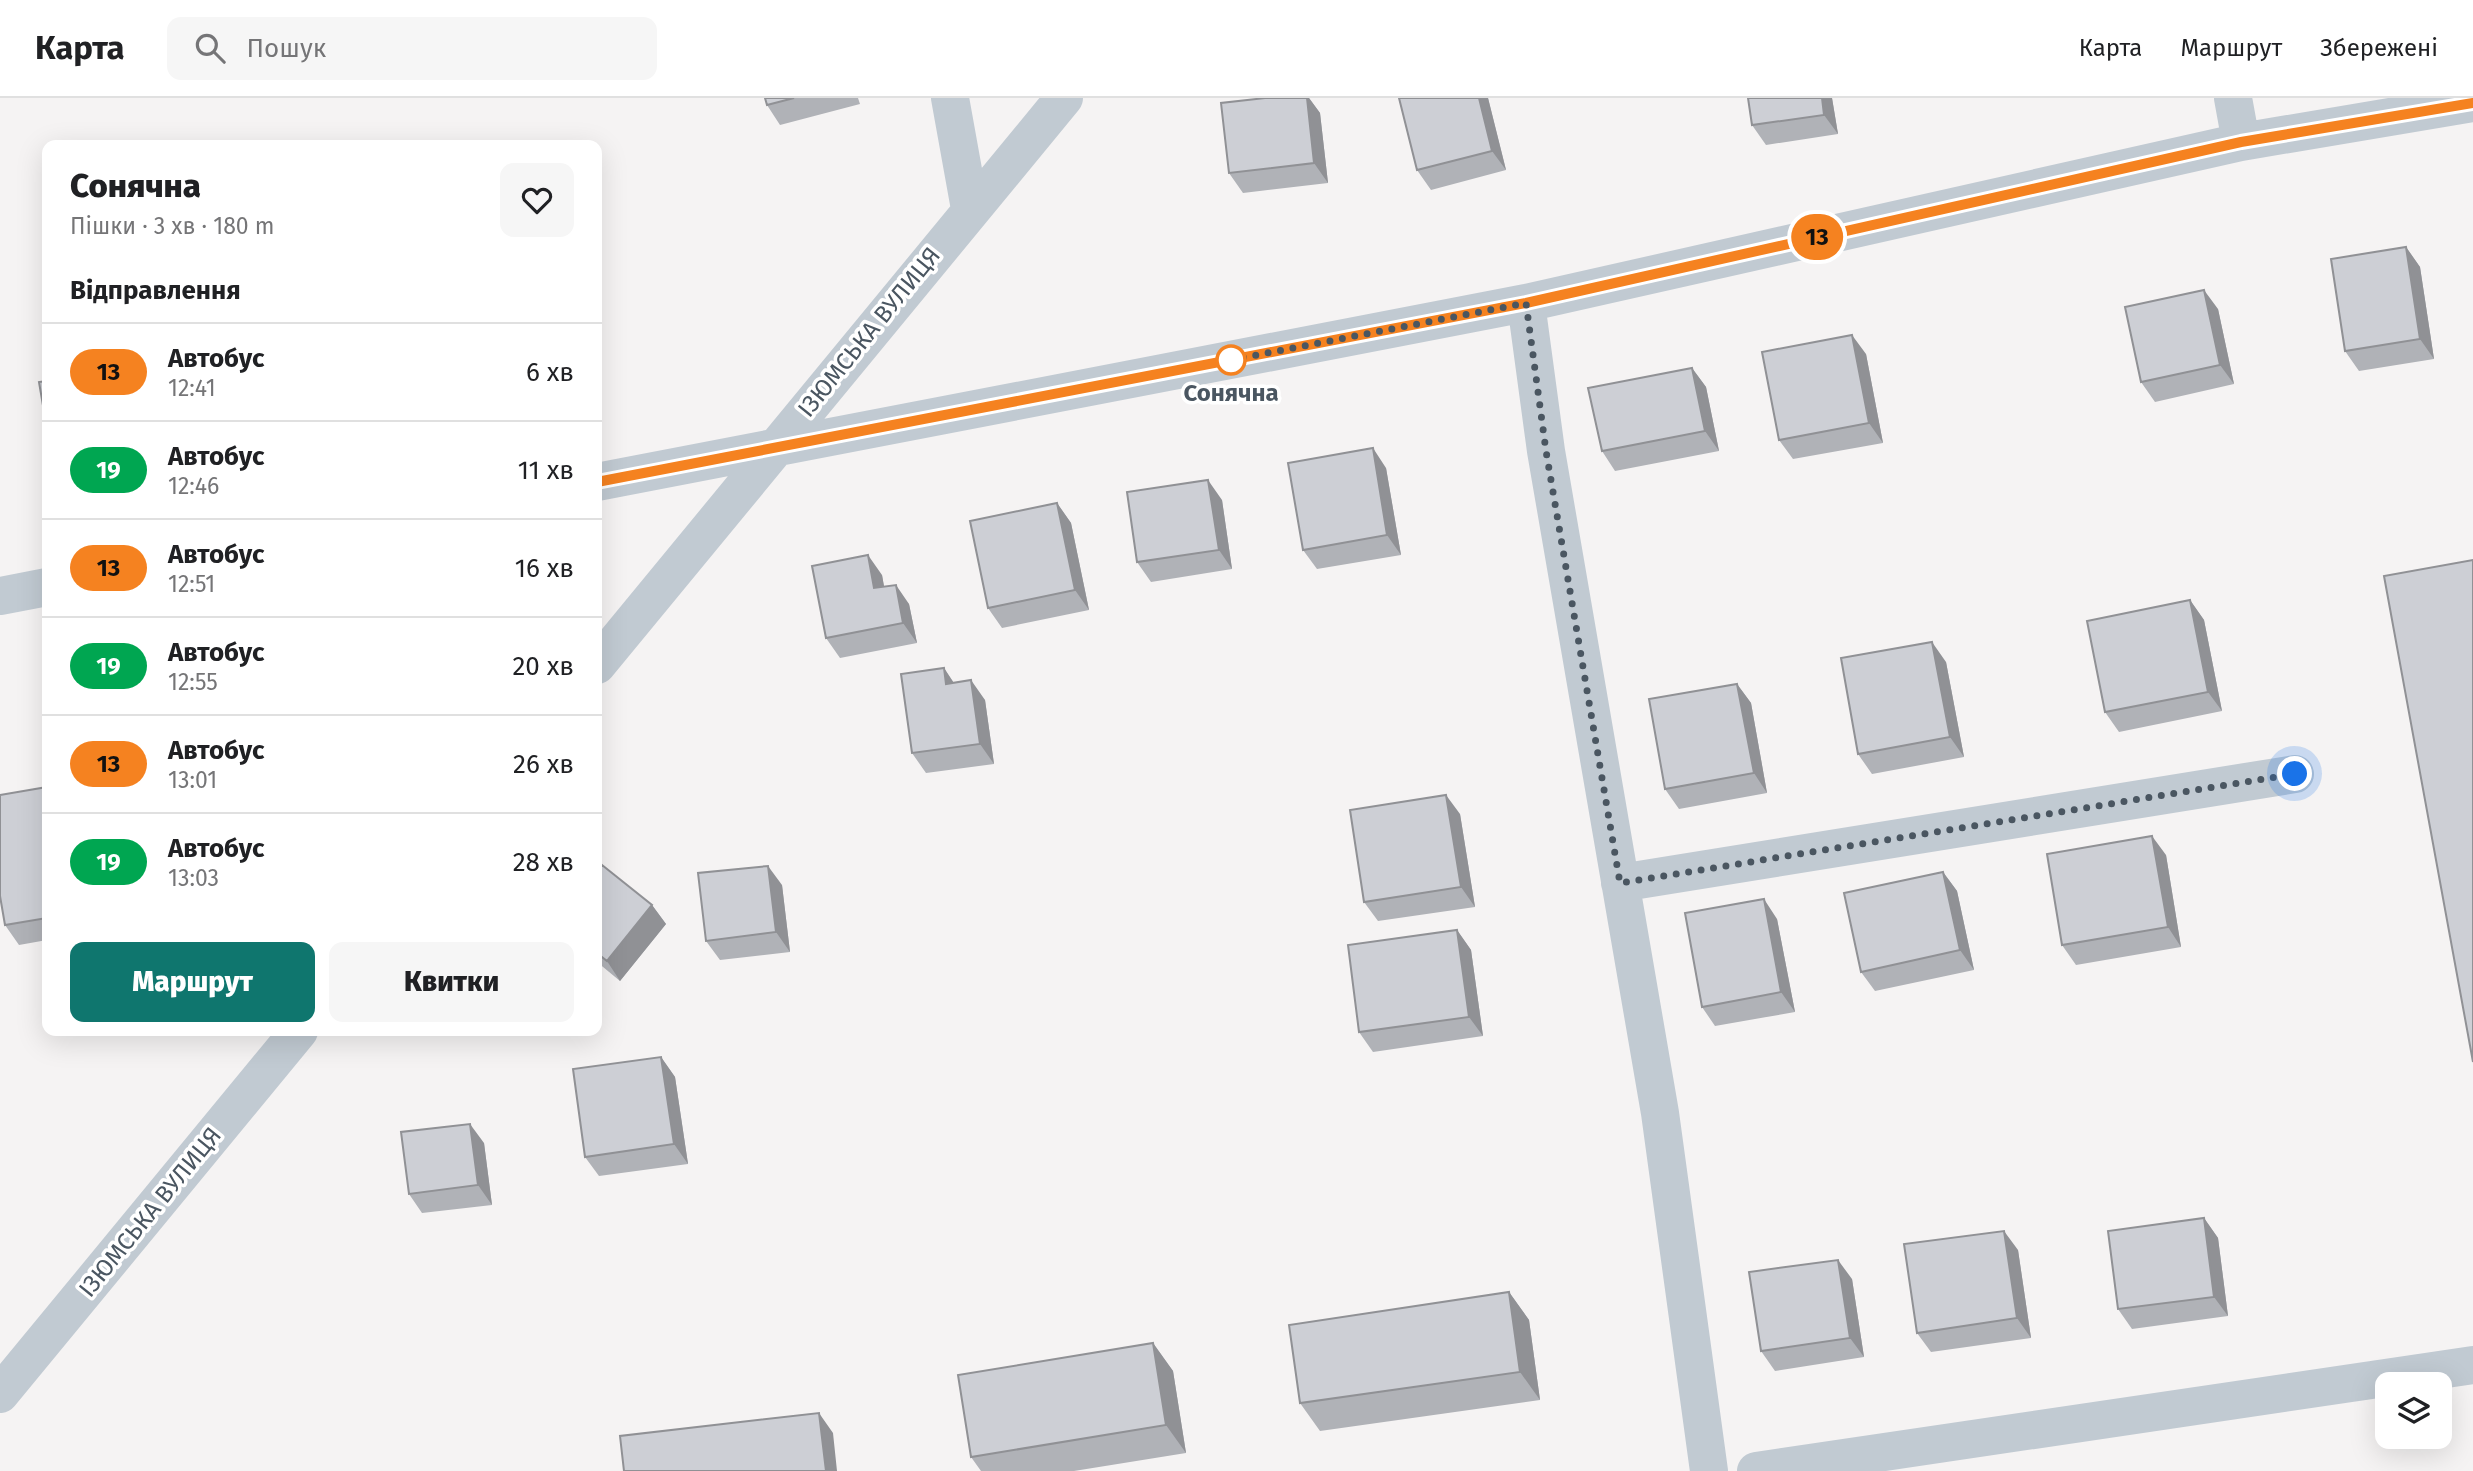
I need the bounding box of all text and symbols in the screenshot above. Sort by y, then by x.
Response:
search box [167,17,657,80]
text: Карта [35,28,125,68]
icon: search [191,29,229,67]
text: Пошук [247,33,326,64]
text: Карта [2079,34,2142,62]
text: Маршрут [2180,34,2282,62]
text: Збережені [2320,34,2438,62]
button: heart [500,163,574,237]
text: Сонячна [70,166,201,206]
text: Пішки · 3 хв · 180 m [70,212,274,240]
line badge: 13 [1786,214,1848,260]
text: 13 [1805,223,1829,251]
street label: ІЗЮМСЬКА ВУЛИЦЯ [792,242,946,422]
text: Відправлення [70,275,241,306]
text: Автобус [168,343,265,374]
marker: Сонячна [1216,345,1246,375]
text: 6 хв [526,357,574,388]
text: 13 [97,358,120,386]
text: 12:41 [168,374,216,402]
place label: Сонячна [1183,379,1279,407]
text: Автобус [168,441,265,472]
text: 11 хв [518,455,574,486]
text: 19 [96,456,121,484]
text: 12:46 [168,472,219,500]
text: Автобус [168,539,265,570]
text: 16 хв [515,553,574,584]
text: 13 [97,554,120,582]
text: 12:51 [168,570,215,598]
text: Автобус [168,637,265,668]
text: 20 хв [512,651,574,682]
text: 19 [96,652,121,680]
text: 12:55 [168,668,218,696]
text: Автобус [168,735,265,766]
text: 26 хв [513,749,574,780]
text: 13 [97,750,120,778]
your location [2277,756,2312,791]
text: 13:01 [168,766,217,794]
text: Автобус [168,833,265,864]
text: 28 хв [513,847,574,878]
text: 19 [96,848,121,876]
text: 13:03 [168,864,219,892]
button: Маршрут [70,942,315,1022]
button: Квитки [329,942,574,1022]
street label: ІЗЮМСЬКА ВУЛИЦЯ [73,1122,227,1302]
map controls [2375,1372,2452,1449]
button: layers [2375,1372,2452,1449]

